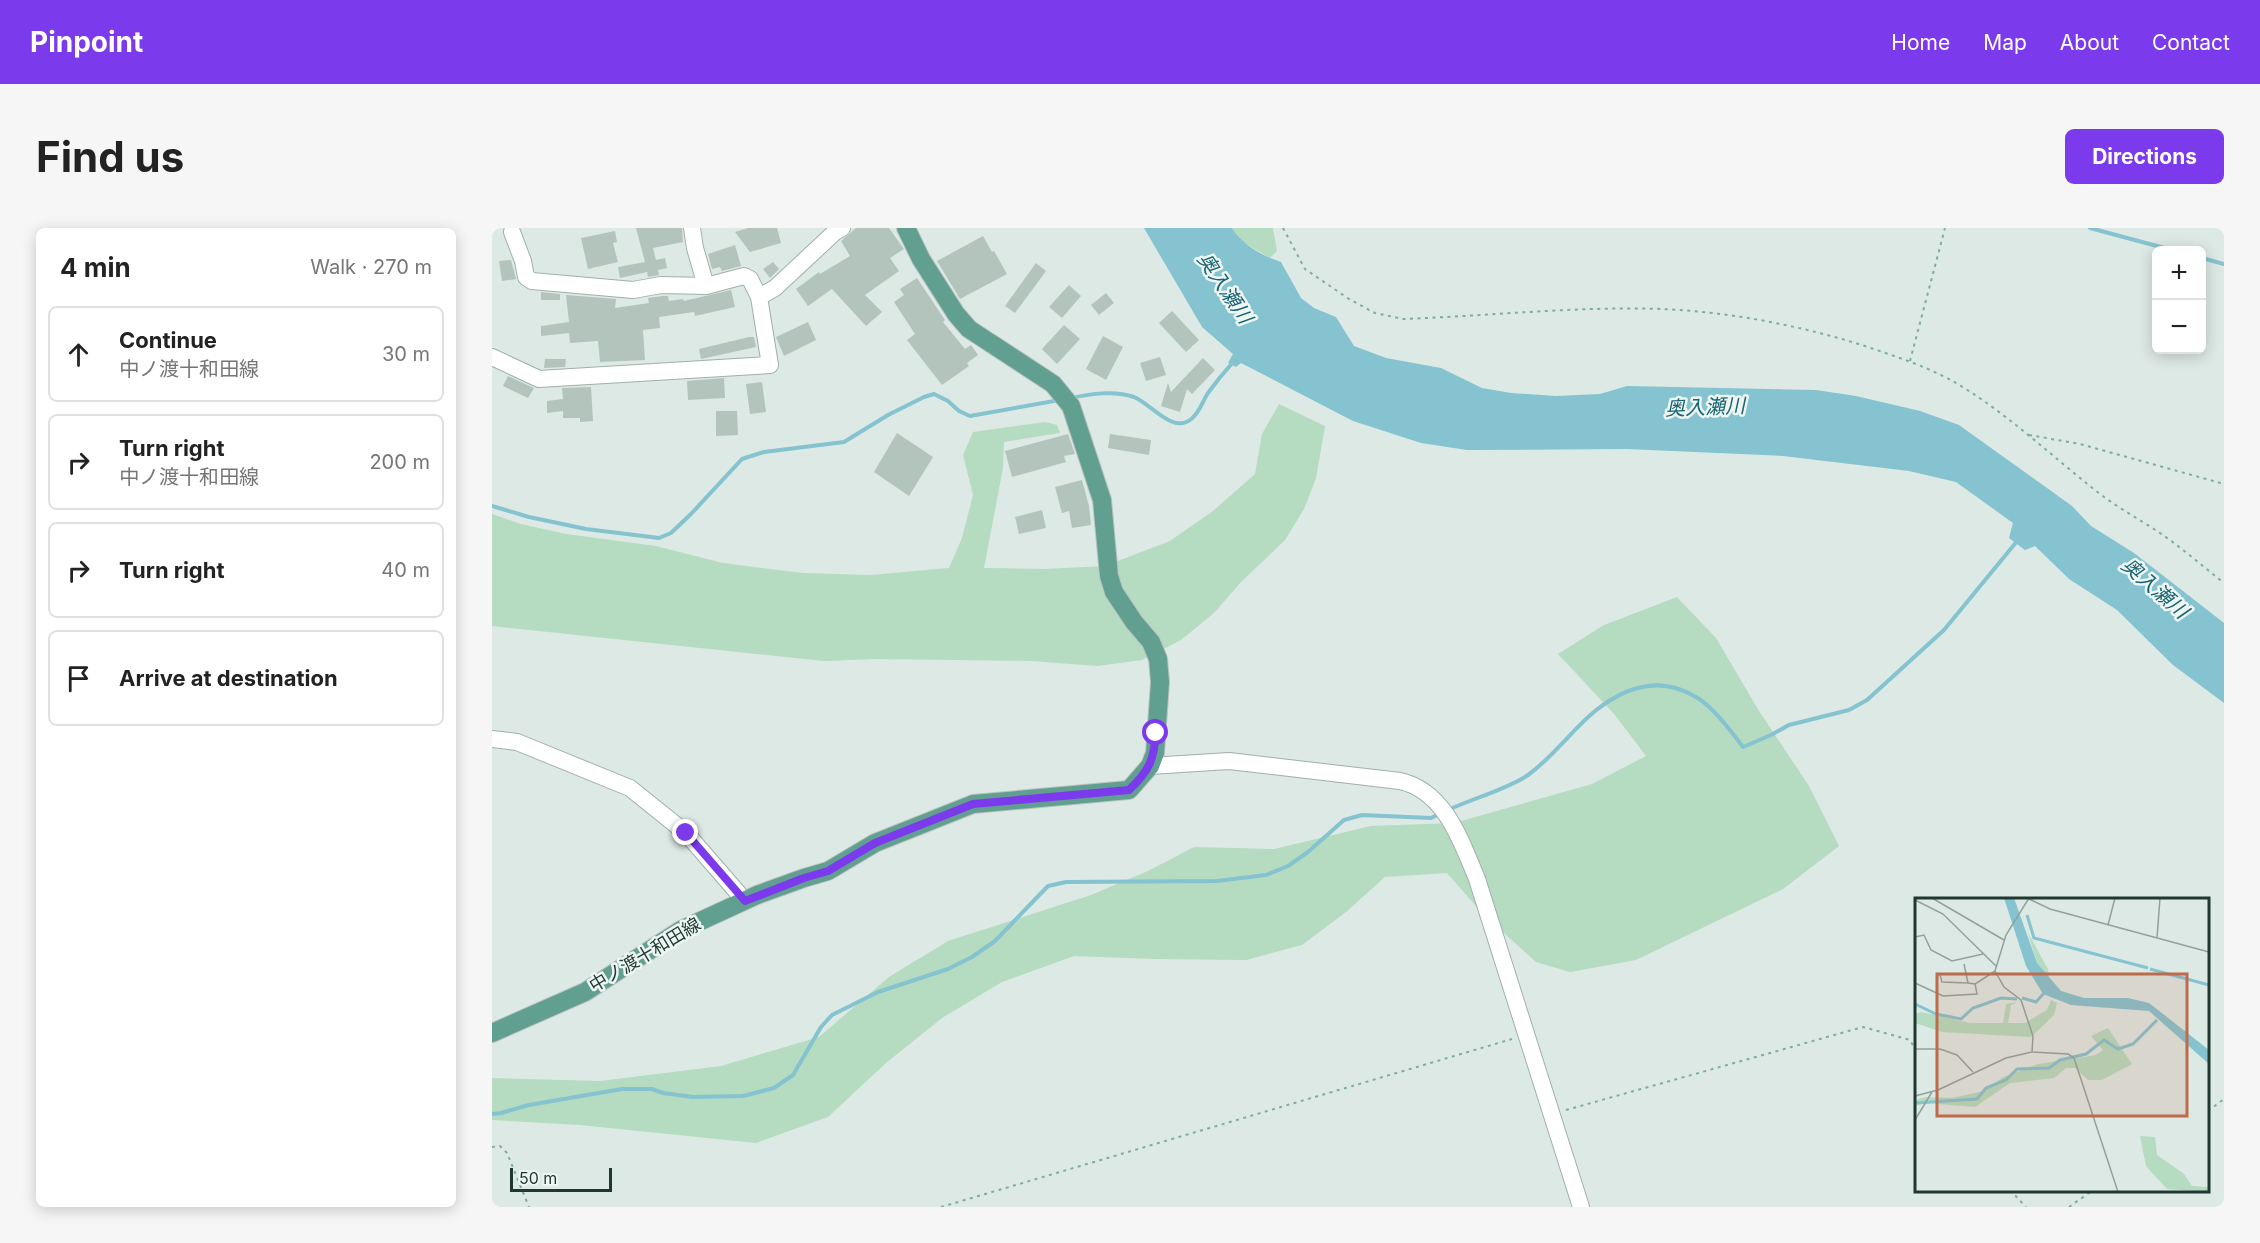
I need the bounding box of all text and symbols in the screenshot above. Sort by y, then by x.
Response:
text: Pinpoint [30,25,143,59]
text: Home [1891,30,1950,55]
text: Map [1983,30,2027,55]
text: About [2060,30,2119,55]
text: Contact [2152,30,2230,55]
button: Directions [2065,129,2224,184]
text: Find us [36,131,184,182]
map controls [2152,246,2206,354]
button: + [2152,246,2206,300]
water label: 奥入瀬川 [1193,248,1258,330]
text: 4 min [60,252,131,283]
text: Walk · 270 m [310,255,432,279]
button: − [2152,300,2206,354]
text: Continue [119,327,217,353]
icon: ahead [62,338,95,371]
text: 30 m [382,342,430,366]
text: 中ノ渡十和田線 [119,357,259,381]
water label: 奥入瀬川 [1665,394,1747,420]
text: Turn right [119,435,225,461]
icon: right [62,446,95,479]
text: 200 m [369,450,430,474]
text: 中ノ渡十和田線 [119,465,259,489]
water label: 奥入瀬川 [2117,553,2195,625]
icon: right [62,554,95,587]
text: Turn right [119,557,225,583]
text: 40 m [381,558,430,582]
icon: arrive [62,662,95,695]
text: Arrive at destination [119,665,338,691]
route start [1142,719,1168,745]
route end [672,819,698,845]
inset map [1915,898,2209,1192]
street label: 中ノ渡十和田線 [585,913,704,996]
scale bar [510,1165,612,1192]
text: 50 m [519,1168,557,1188]

